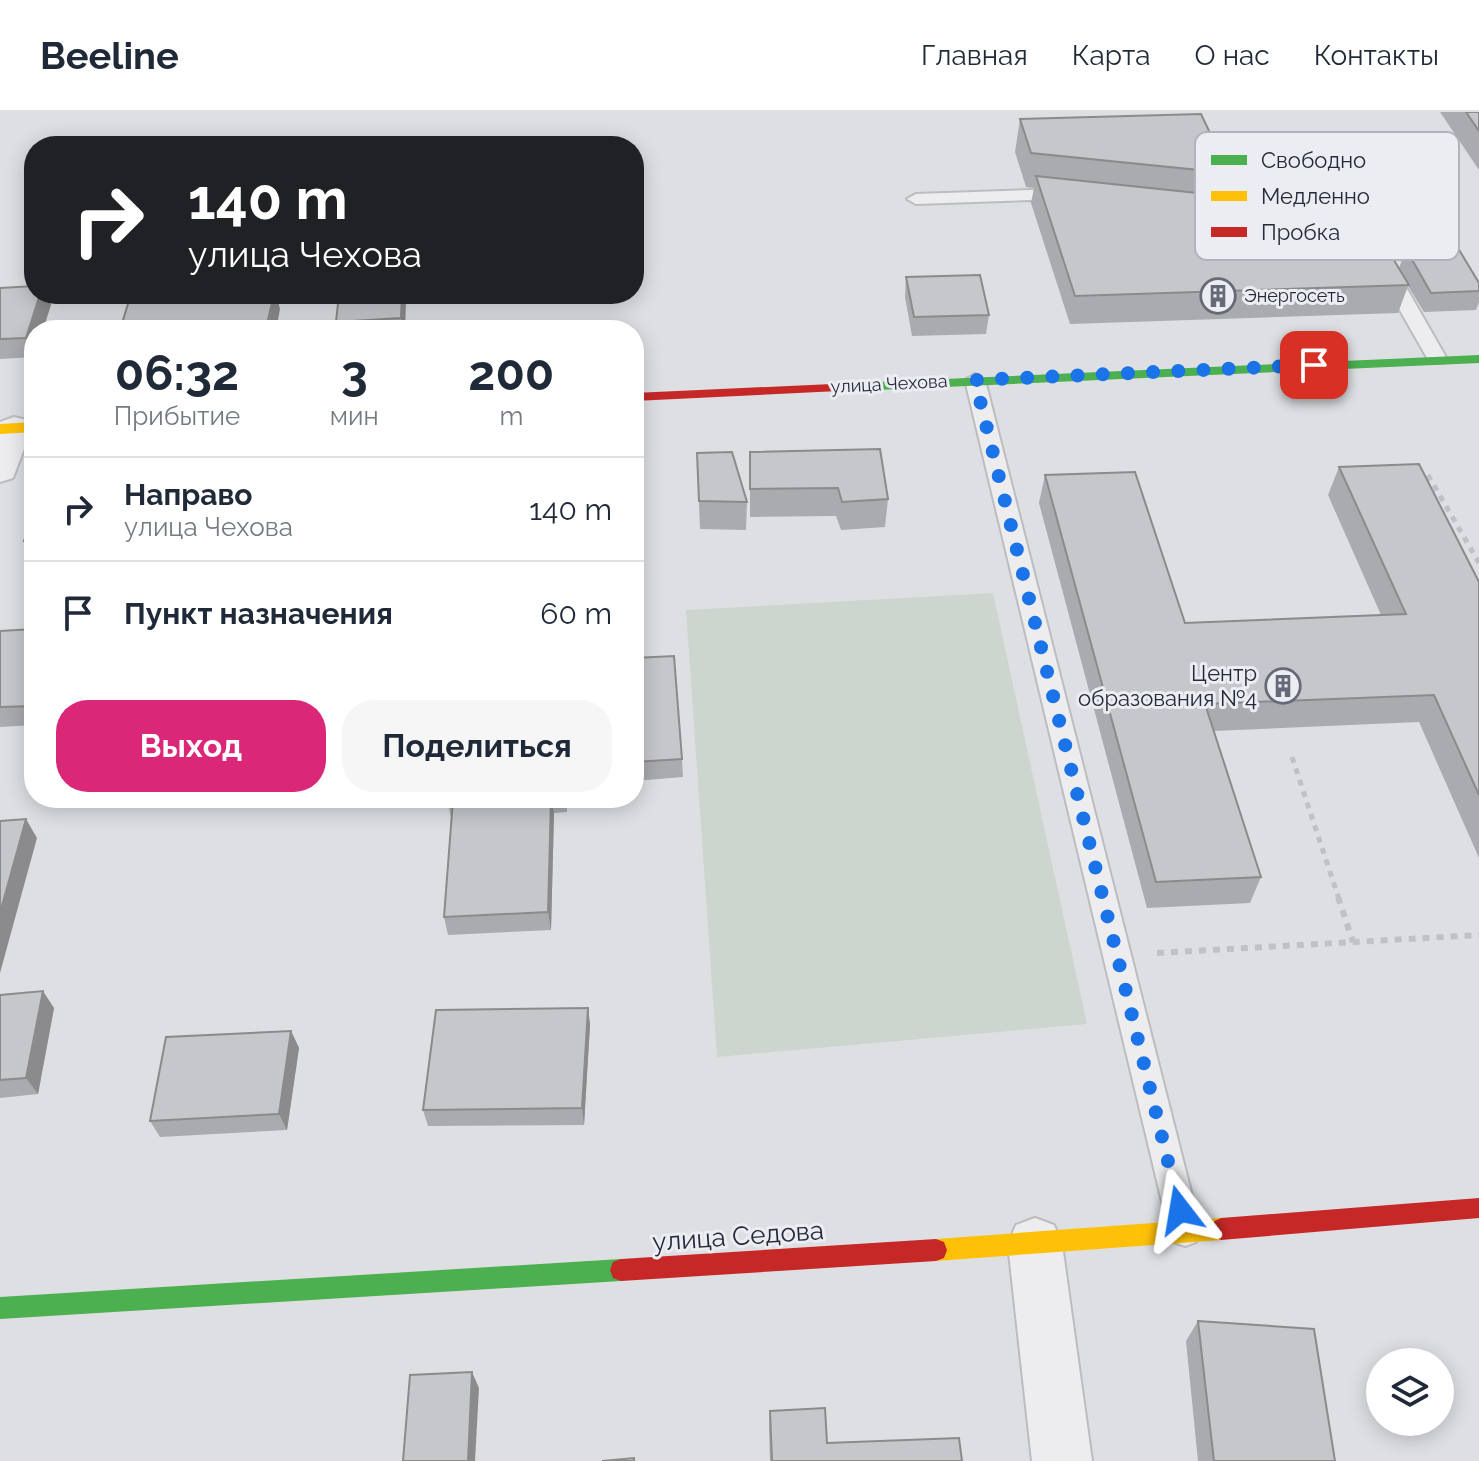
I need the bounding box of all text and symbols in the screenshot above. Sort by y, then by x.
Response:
text: Beeline [40,33,179,78]
text: Главная [921,39,1028,72]
text: Карта [1072,39,1151,72]
text: О нас [1195,39,1270,72]
text: Контакты [1314,39,1439,72]
legend [1195,132,1459,260]
text: Свободно [1261,147,1366,173]
text: 140 m [188,166,348,232]
icon: right [56,168,160,272]
text: Медленно [1261,183,1370,209]
text: Пробка [1261,219,1340,245]
text: улица Чехова [188,233,422,275]
building icon: Энергосеть [1199,277,1237,315]
place label: Энергосеть [1244,285,1345,306]
pin [1280,331,1348,399]
icon: arrive [1292,343,1336,387]
text: 06:32 [115,345,239,401]
text: 3 [341,345,368,401]
text: 200 [468,345,554,401]
street label: улица Чехова [830,370,948,397]
text: Прибытие [114,401,240,431]
text: мин [330,401,379,431]
text: m [499,401,523,431]
text: Направо [124,477,253,512]
icon: right [56,487,100,531]
text: 140 m [529,492,612,527]
text: улица Чехова [124,512,293,542]
icon: arrive [56,591,100,635]
text: Пункт назначения [124,596,393,631]
text: 60 m [540,596,612,631]
place label: Центр образования №4 [1078,660,1257,711]
building icon: Центр образования №4 [1264,667,1302,705]
button: Выход [56,700,326,792]
button: Поделиться [342,700,612,792]
position arrow [1138,1168,1222,1252]
street label: улица Седова [651,1215,825,1257]
map controls [1366,1348,1454,1436]
button: layers [1366,1348,1454,1436]

